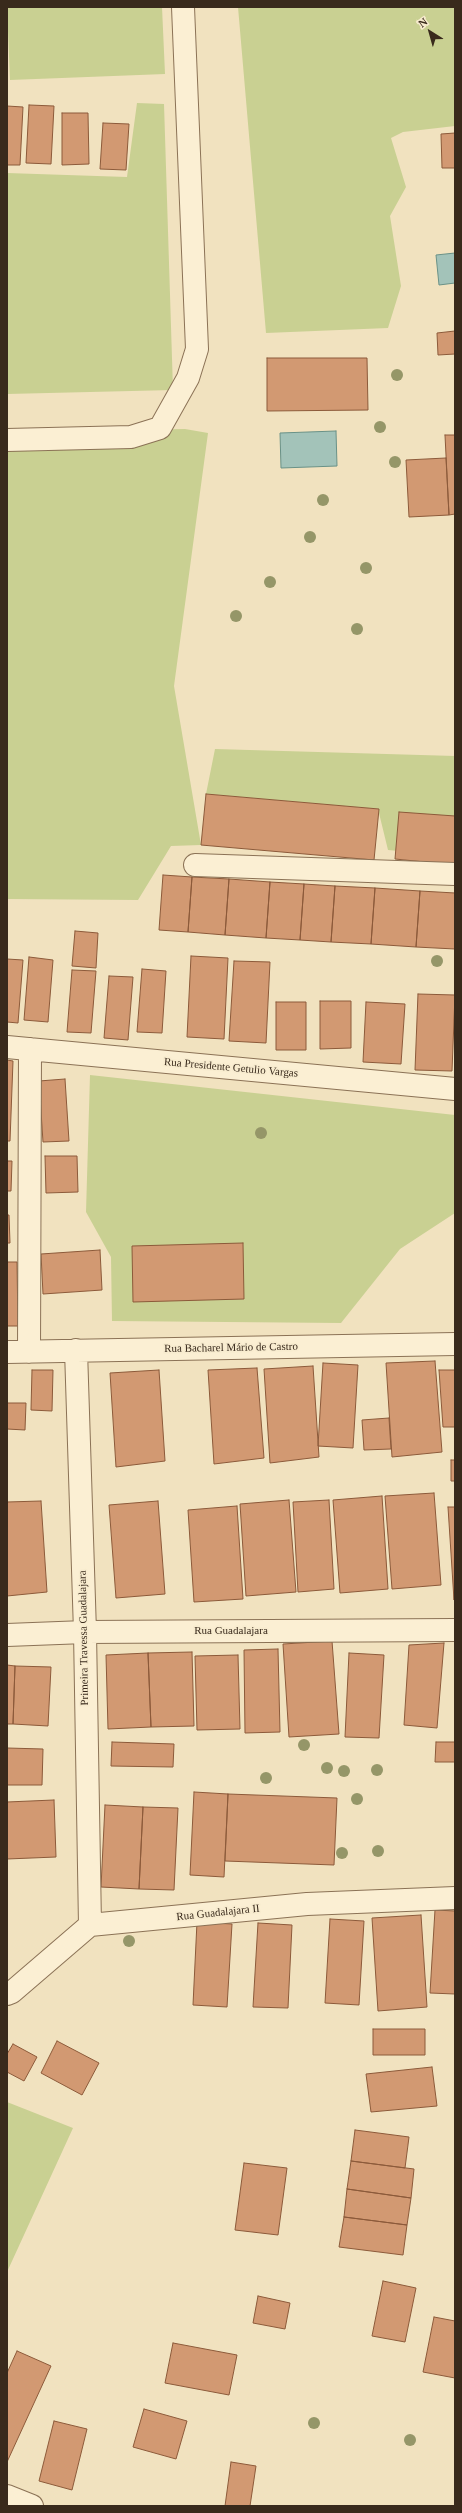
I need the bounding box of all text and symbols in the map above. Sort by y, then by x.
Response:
north arrow [410,12,450,52]
text: N [416,15,430,30]
street label: Rua Presidente Getulio Vargas [163,1056,299,1080]
street label: Rua Bacharel Mário de Castro [164,1340,298,1356]
street label: Primeira Travessa Guadalajara [76,1570,92,1706]
street label: Rua Guadalajara [194,1624,268,1638]
street label: Rua Guadalajara II [176,1902,260,1924]

